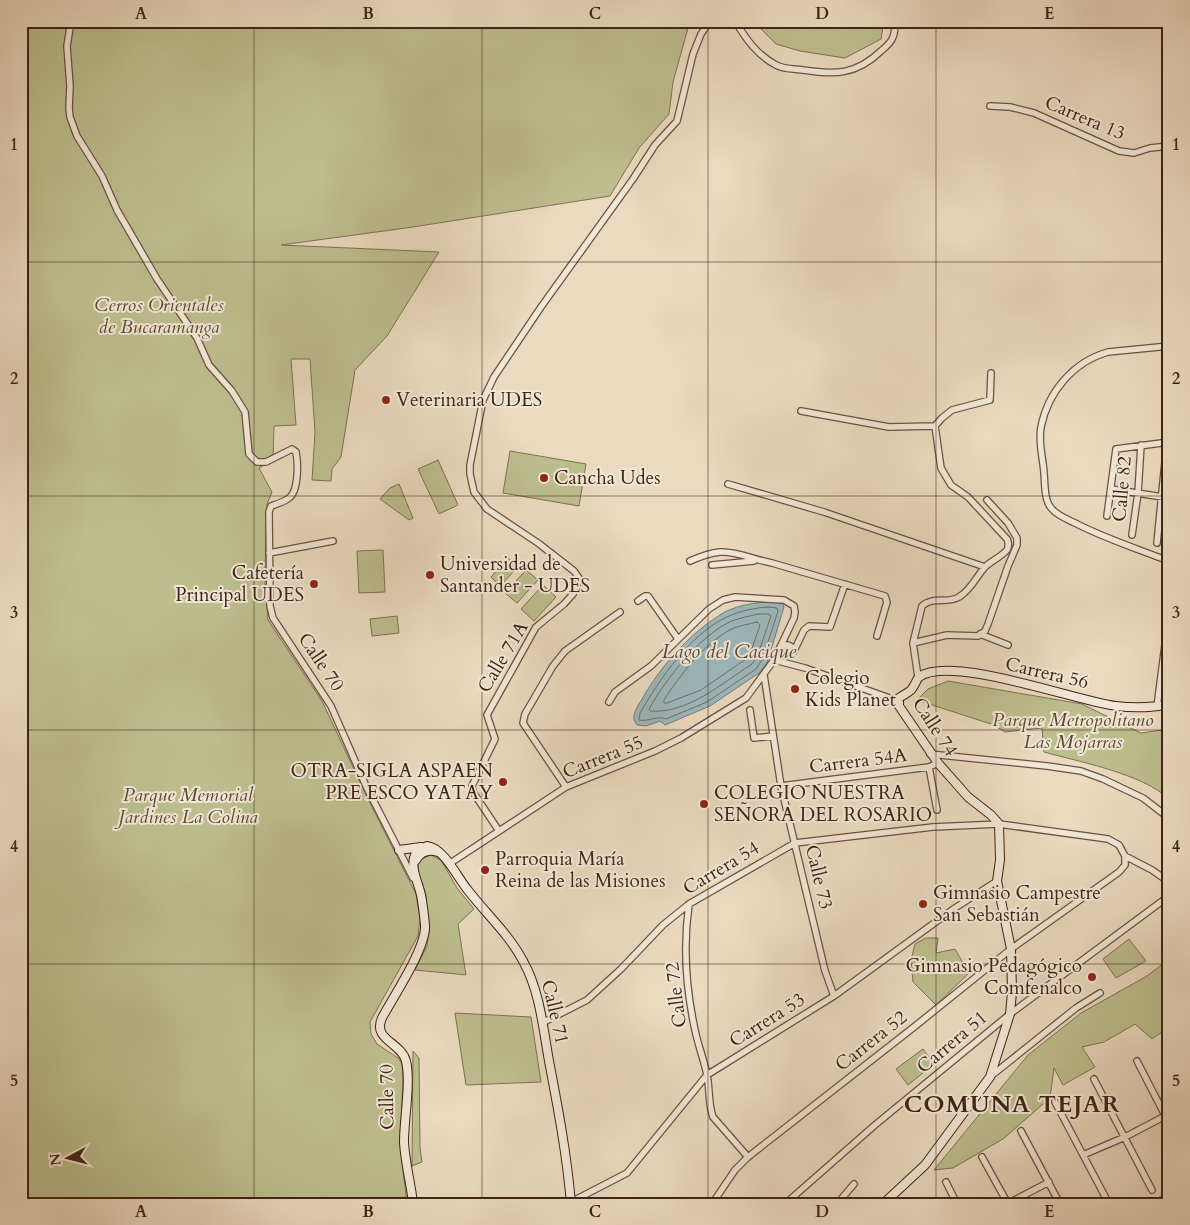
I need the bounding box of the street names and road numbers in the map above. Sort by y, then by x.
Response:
street label: Carrera 13 [1041,89,1129,147]
street label: Calle 82 [1106,455,1138,523]
street label: Calle 71A [471,616,535,698]
street label: Calle 70 [292,628,350,697]
street label: Carrera 56 [1003,651,1091,695]
street label: Calle 74 [906,692,964,762]
street label: Carrera 55 [559,729,647,785]
street label: Carrera 54A [808,742,909,780]
street label: Carrera 54 [678,835,764,901]
street label: Calle 73 [799,842,839,912]
street label: Calle 72 [659,961,693,1029]
street label: Calle 71 [535,977,575,1047]
street label: Carrera 53 [724,986,810,1054]
street label: Carrera 52 [830,1004,913,1077]
street label: Carrera 51 [911,1005,993,1079]
street label: Calle 70 [373,1064,401,1130]

